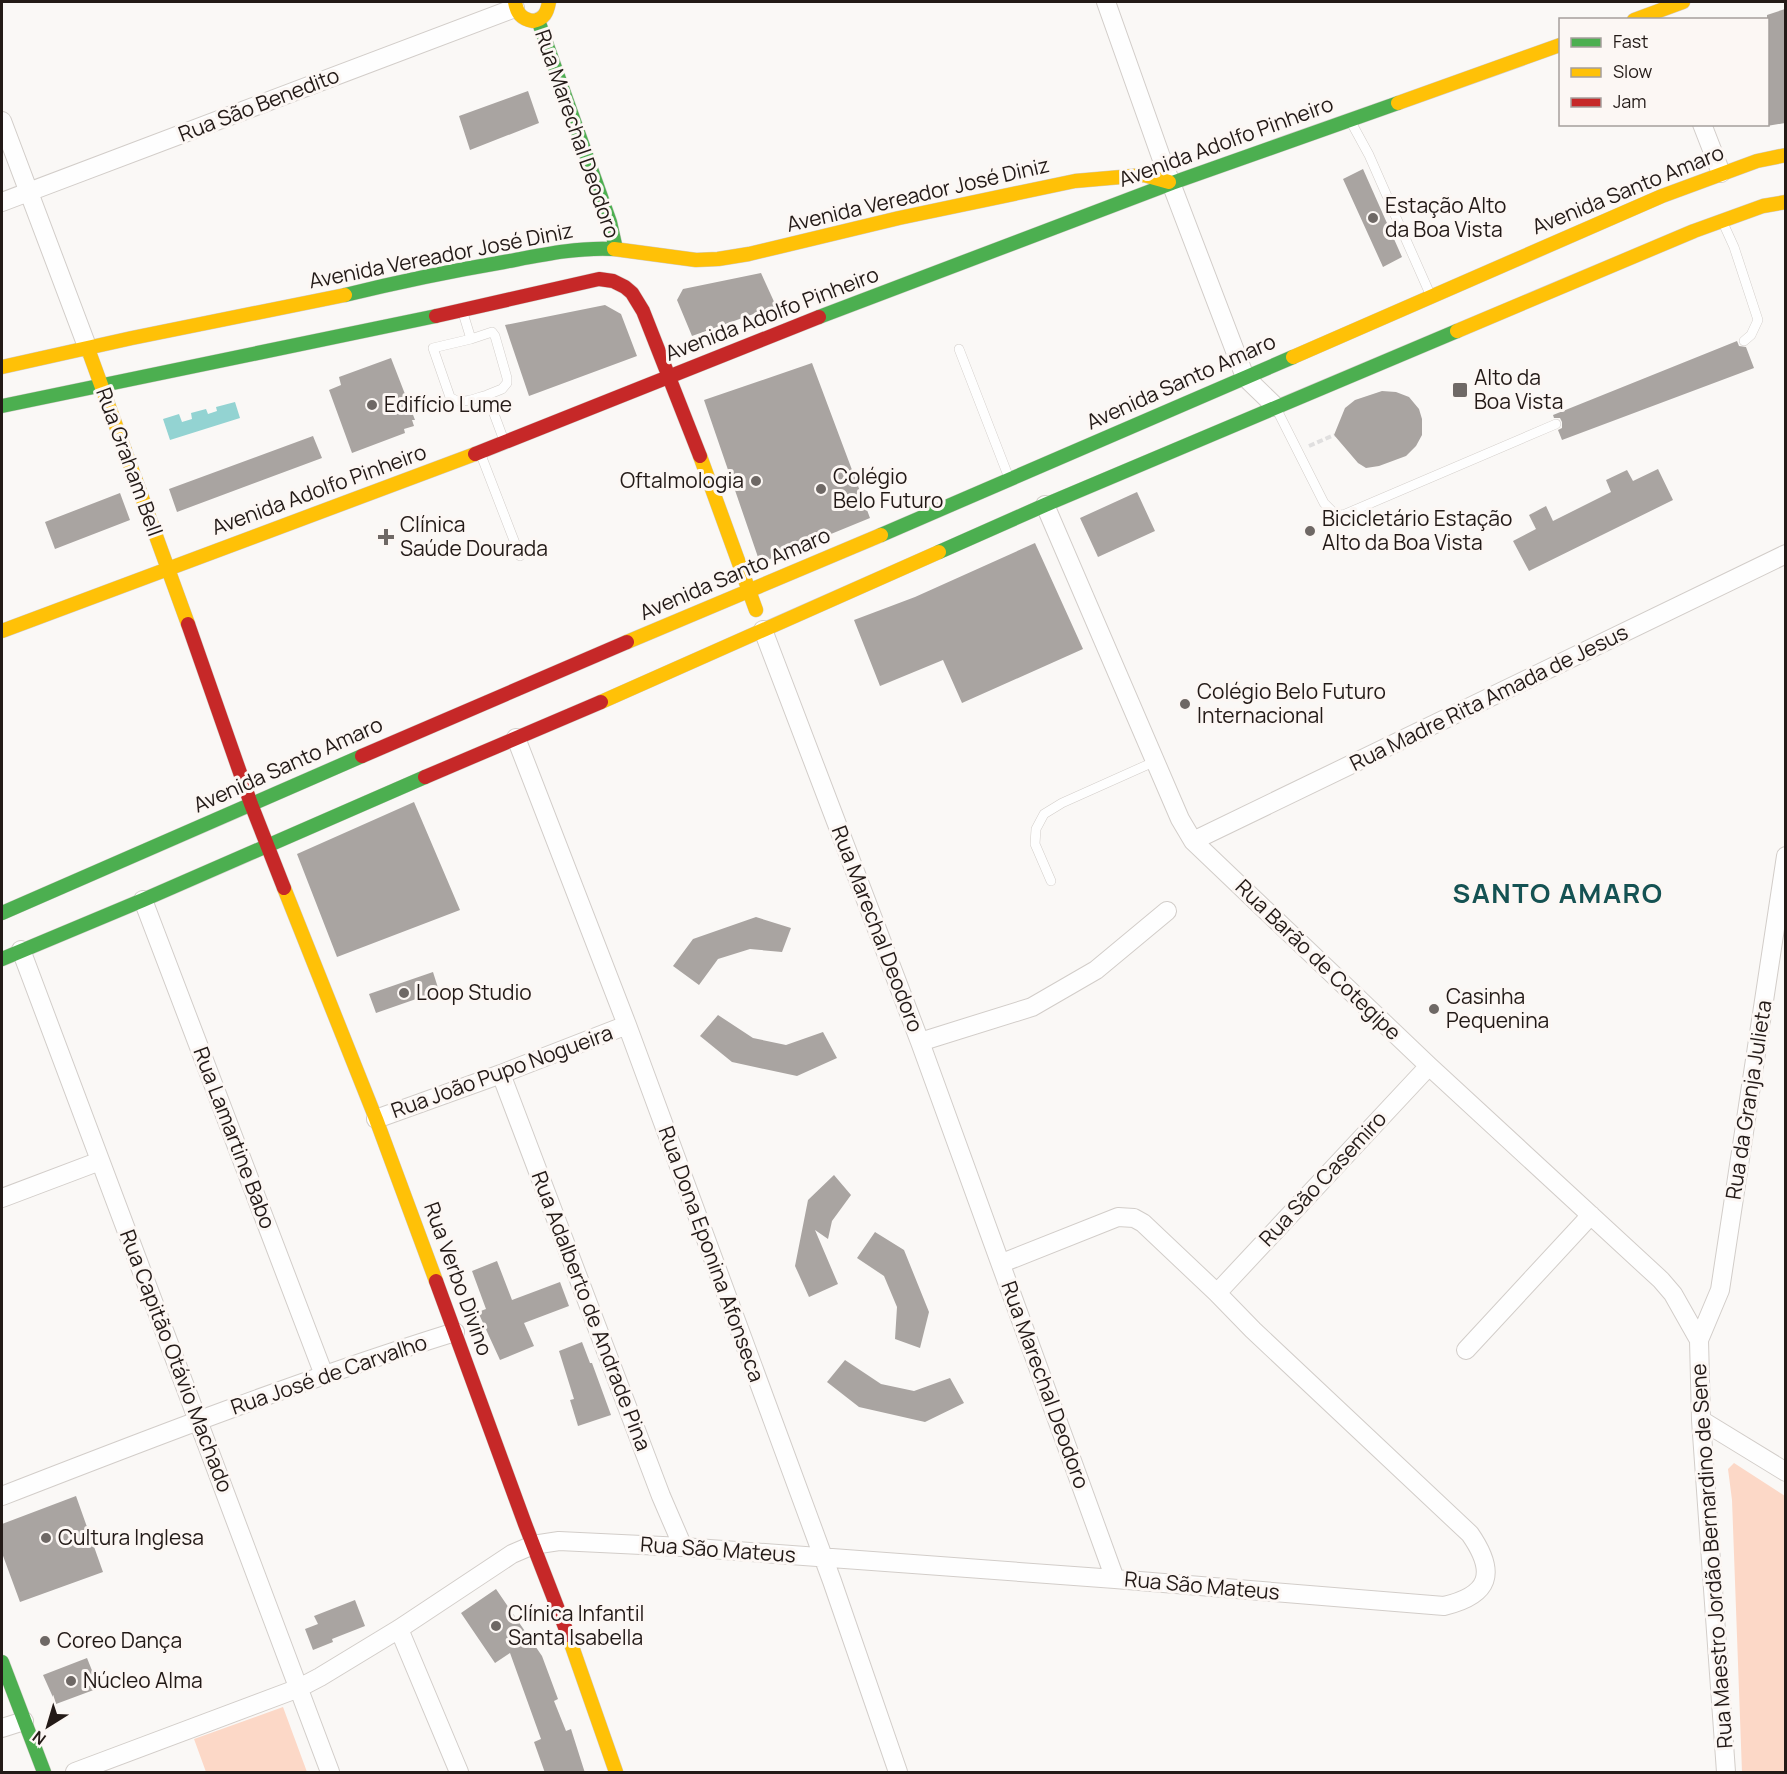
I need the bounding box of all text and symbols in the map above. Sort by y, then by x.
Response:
legend [1559,18,1769,126]
street label: Rua Marechal Deodoro [529,26,627,242]
text: Fast [1613,29,1648,53]
text: Slow [1613,59,1653,83]
street label: Rua São Benedito [174,61,343,148]
street label: Avenida Adolfo Pinheiro [1114,89,1337,193]
text: Jam [1613,89,1647,113]
street label: Avenida Santo Amaro [1528,138,1728,240]
street label: Avenida Vereador José Diniz [784,150,1052,238]
place label: Estação Alto da Boa Vista [1385,191,1507,243]
marker: Estação Alto da Boa Vista [1366,211,1380,225]
street label: Avenida Vereador José Diniz [306,216,575,294]
street label: Avenida Adolfo Pinheiro [661,259,882,367]
street label: Avenida Santo Amaro [1081,327,1280,435]
place label: Alto da Boa Vista [1474,363,1563,415]
marker: Alto da Boa Vista [1451,381,1469,399]
street label: Rua Graham Bell [90,383,170,540]
place label: Edifício Lume [384,390,512,418]
marker: Edifício Lume [365,398,379,412]
street label: Avenida Adolfo Pinheiro [207,437,430,541]
place label: Colégio Belo Futuro [833,462,943,514]
place label: Oftalmologia [620,466,744,494]
marker: Oftalmologia [749,474,763,488]
marker: Colégio Belo Futuro [814,482,828,496]
place label: Bicicletário Estação Alto da Boa Vista [1322,504,1512,556]
place label: Clínica Saúde Dourada [400,510,548,562]
street label: Avenida Santo Amaro [635,520,834,626]
marker: Bicicletário Estação Alto da Boa Vista [1303,524,1317,538]
marker: Clínica Saúde Dourada [377,528,395,546]
street label: Rua Madre Rita Amada de Jesus [1345,617,1632,777]
place label: Colégio Belo Futuro Internacional [1197,677,1386,729]
marker: Colégio Belo Futuro Internacional [1178,697,1192,711]
street label: Avenida Santo Amaro [188,710,387,818]
street label: Rua Marechal Deodoro [826,821,930,1036]
street label: Rua Barão de Cotegipe [1230,873,1408,1046]
district label: SANTO AMARO [1452,874,1664,911]
place label: Loop Studio [416,978,532,1006]
place label: Casinha Pequenina [1446,982,1549,1034]
marker: Loop Studio [397,986,411,1000]
street label: Rua da Granja Julieta [1718,998,1778,1202]
marker: Casinha Pequenina [1427,1002,1441,1016]
street label: Rua João Pupo Nogueira [387,1018,616,1124]
street label: Rua Lamartine Babo [187,1043,283,1233]
street label: Rua São Casemiro [1252,1105,1392,1252]
street label: Rua Dona Eponina Afonseca [653,1122,771,1385]
street label: Rua Adalberto de Andrade Pina [526,1167,658,1454]
street label: Rua Verbo Divino [418,1198,500,1359]
street label: Rua Capitão Otávio Machado [114,1225,240,1496]
street label: Rua Marechal Deodoro [995,1277,1097,1492]
street label: Rua José de Carvalho [227,1327,431,1421]
street label: Rua Maestro Jordão Bernardino de Sene [1684,1363,1738,1750]
place label: Cultura Inglesa [58,1523,204,1551]
street label: Rua São Mateus [639,1530,797,1568]
marker: Cultura Inglesa [39,1531,53,1545]
street label: Rua São Mateus [1123,1564,1281,1606]
place label: Clínica Infantil Santa Isabella [508,1599,645,1651]
marker: Clínica Infantil Santa Isabella [489,1619,503,1633]
place label: Coreo Dança [57,1626,182,1654]
marker: Coreo Dança [38,1634,52,1648]
place label: Núcleo Alma [83,1666,203,1694]
marker: Núcleo Alma [64,1674,78,1688]
north arrow [18,1696,78,1756]
text: N [28,1726,50,1750]

